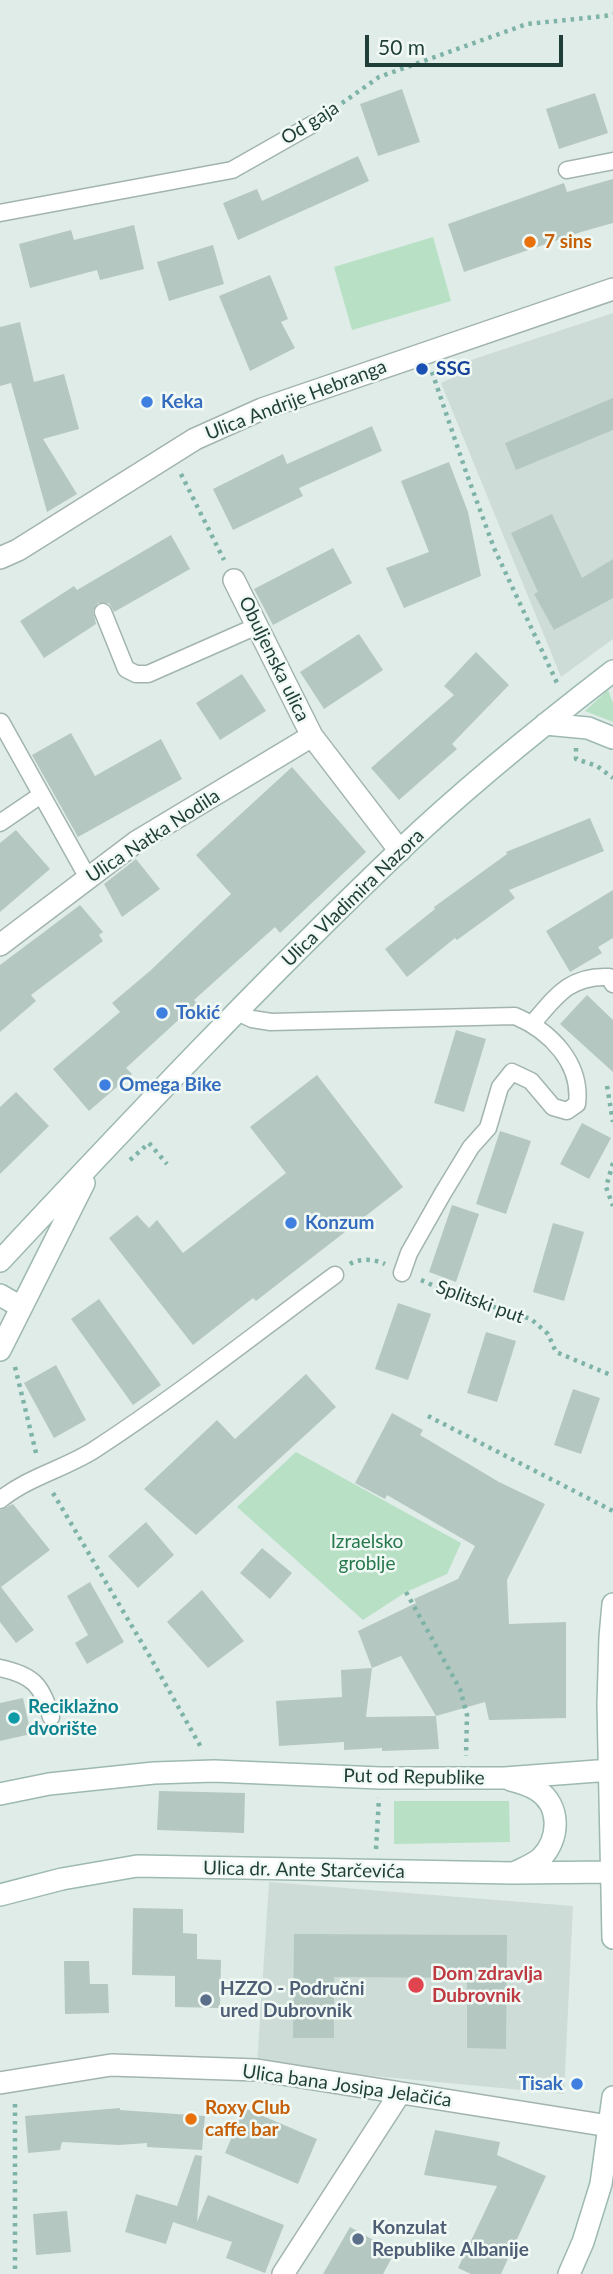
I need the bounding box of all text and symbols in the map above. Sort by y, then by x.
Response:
scale bar [368,21,566,65]
text: 50 m [378,34,425,59]
street label: Od gaja [277,96,343,150]
place label: 7 sins [544,231,592,253]
marker: 7 sins [522,234,538,250]
street label: Ulica Andrije Hebranga [202,355,390,445]
place label: SSG [436,358,471,380]
marker: SSG [414,361,430,377]
place label: Keka [161,391,203,413]
marker: Keka [139,394,155,410]
street label: Obuljenska ulica [234,593,314,725]
street label: Ulica Natka Nodila [82,784,224,888]
street label: Ulica Vladimira Nazora [277,824,429,972]
place label: Tokić [176,1002,220,1024]
marker: Tokić [154,1005,170,1021]
place label: Omega Bike [119,1074,222,1096]
marker: Omega Bike [97,1077,113,1093]
place label: Konzum [305,1212,374,1234]
marker: Konzum [283,1215,299,1231]
street label: Splitski put [433,1276,527,1328]
park label: Izraelsko groblje [331,1531,403,1575]
place label: Reciklažno dvorište [28,1696,119,1740]
marker: Reciklažno dvorište [6,1710,22,1726]
street label: Put od Republike [343,1764,485,1790]
street label: Ulica dr. Ante Starčevića [203,1857,405,1883]
place label: Dom zdravlja Dubrovnik [432,1963,543,2007]
marker: Dom zdravlja Dubrovnik [406,1975,426,1995]
place label: HZZO - Područni ured Dubrovnik [220,1978,365,2022]
marker: HZZO - Područni ured Dubrovnik [198,1992,214,2008]
street label: Ulica bana Josipa Jelačića [241,2060,453,2112]
place label: Tisak [519,2073,563,2095]
marker: Tisak [569,2076,585,2092]
place label: Roxy Club caffe bar [205,2097,290,2141]
marker: Roxy Club caffe bar [183,2111,199,2127]
place label: Konzulat Republike Albanije [372,2217,529,2261]
marker: Konzulat Republike Albanije [350,2231,366,2247]

